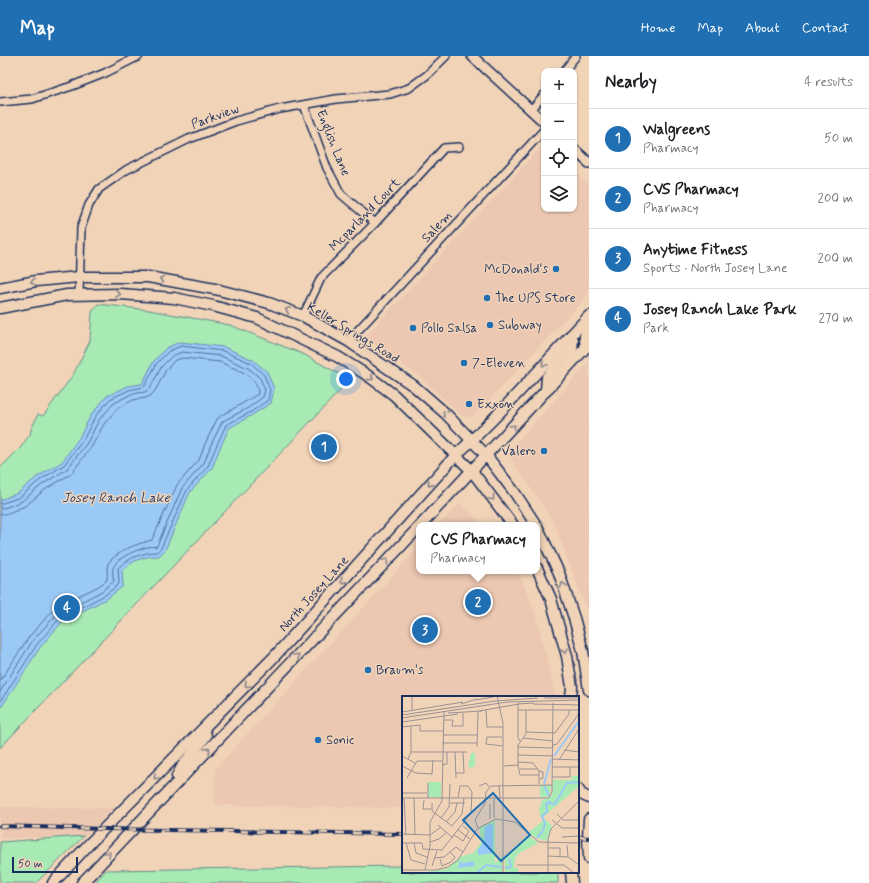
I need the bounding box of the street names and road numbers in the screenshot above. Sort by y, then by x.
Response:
street label: Parkview [189,100,242,133]
street label: English Lane [310,107,354,180]
street label: Mcparland Court [326,174,405,255]
street label: Salem [418,208,456,246]
street label: Keller Springs Road [303,299,402,368]
street label: North Josey Lane [275,552,353,636]

